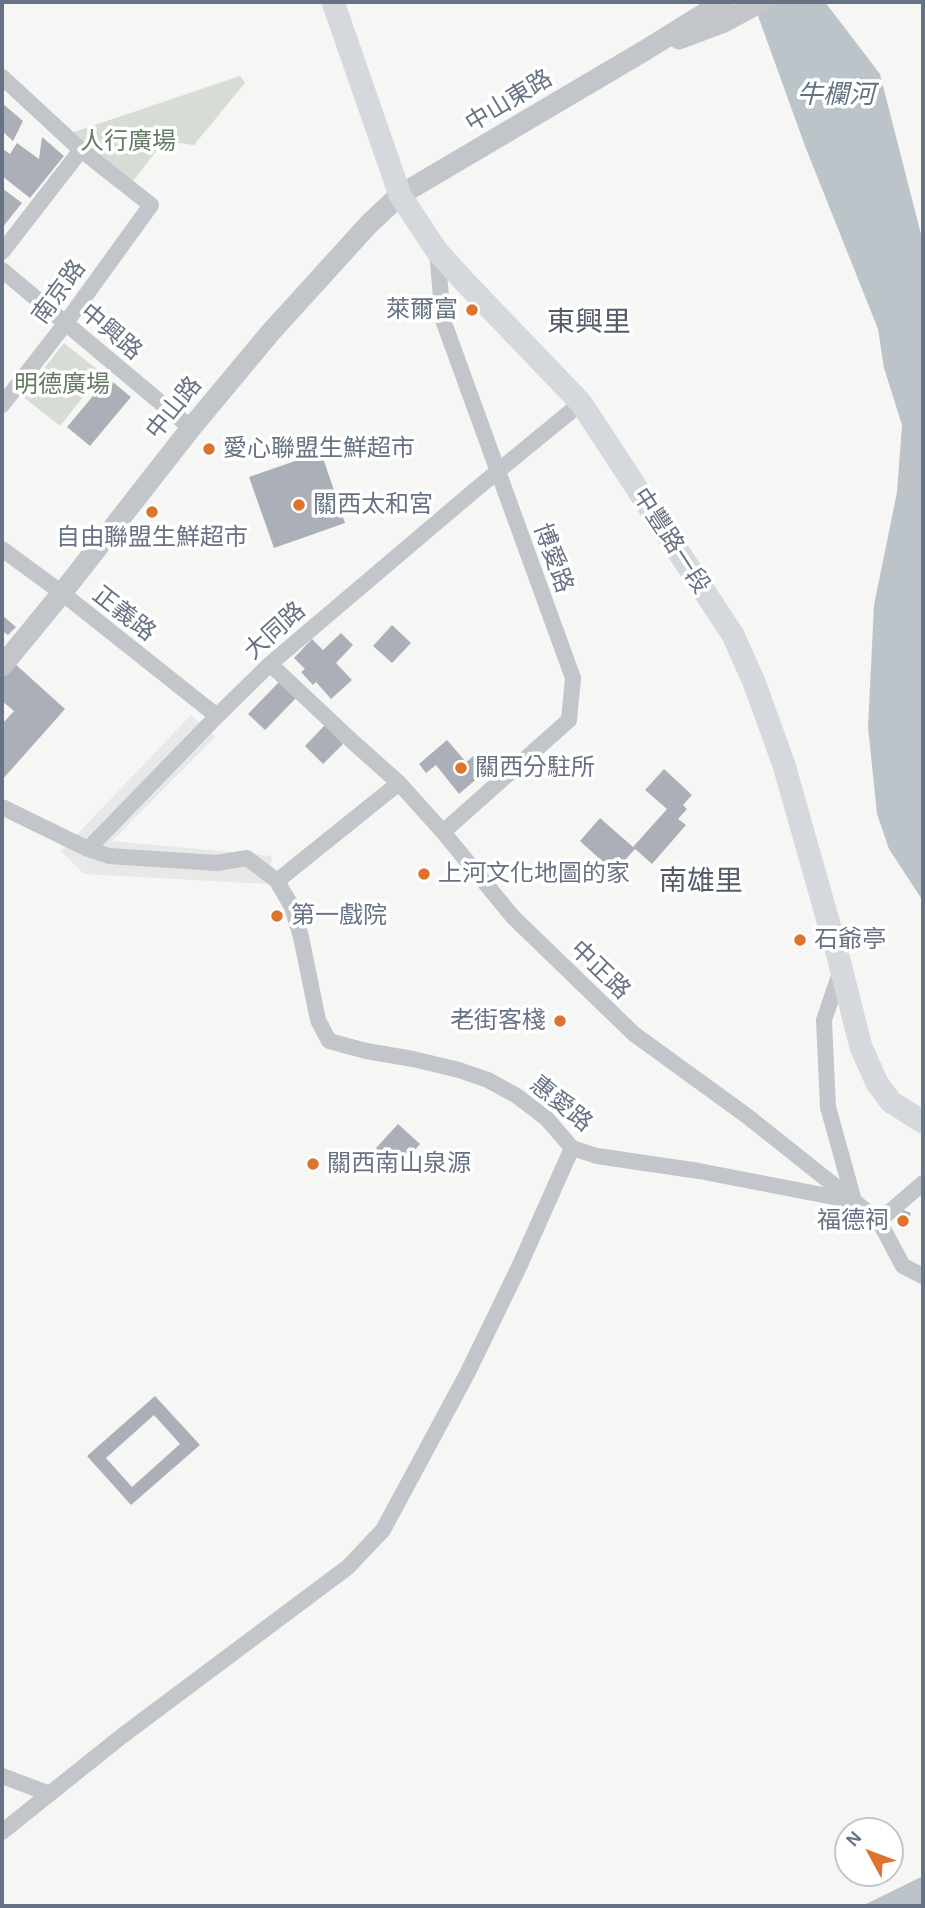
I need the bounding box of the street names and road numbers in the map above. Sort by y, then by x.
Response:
street label: 中山東路 [460,64,558,138]
street label: 南京路 [26,254,92,330]
street label: 中興路 [74,298,148,366]
street label: 中山路 [140,371,208,445]
street label: 中豐路一段 [626,483,716,599]
street label: 博愛路 [527,519,579,597]
street label: 正義路 [87,580,161,648]
street label: 大同路 [239,596,311,666]
street label: 中正路 [564,935,636,1005]
street label: 惠愛路 [524,1070,598,1138]

